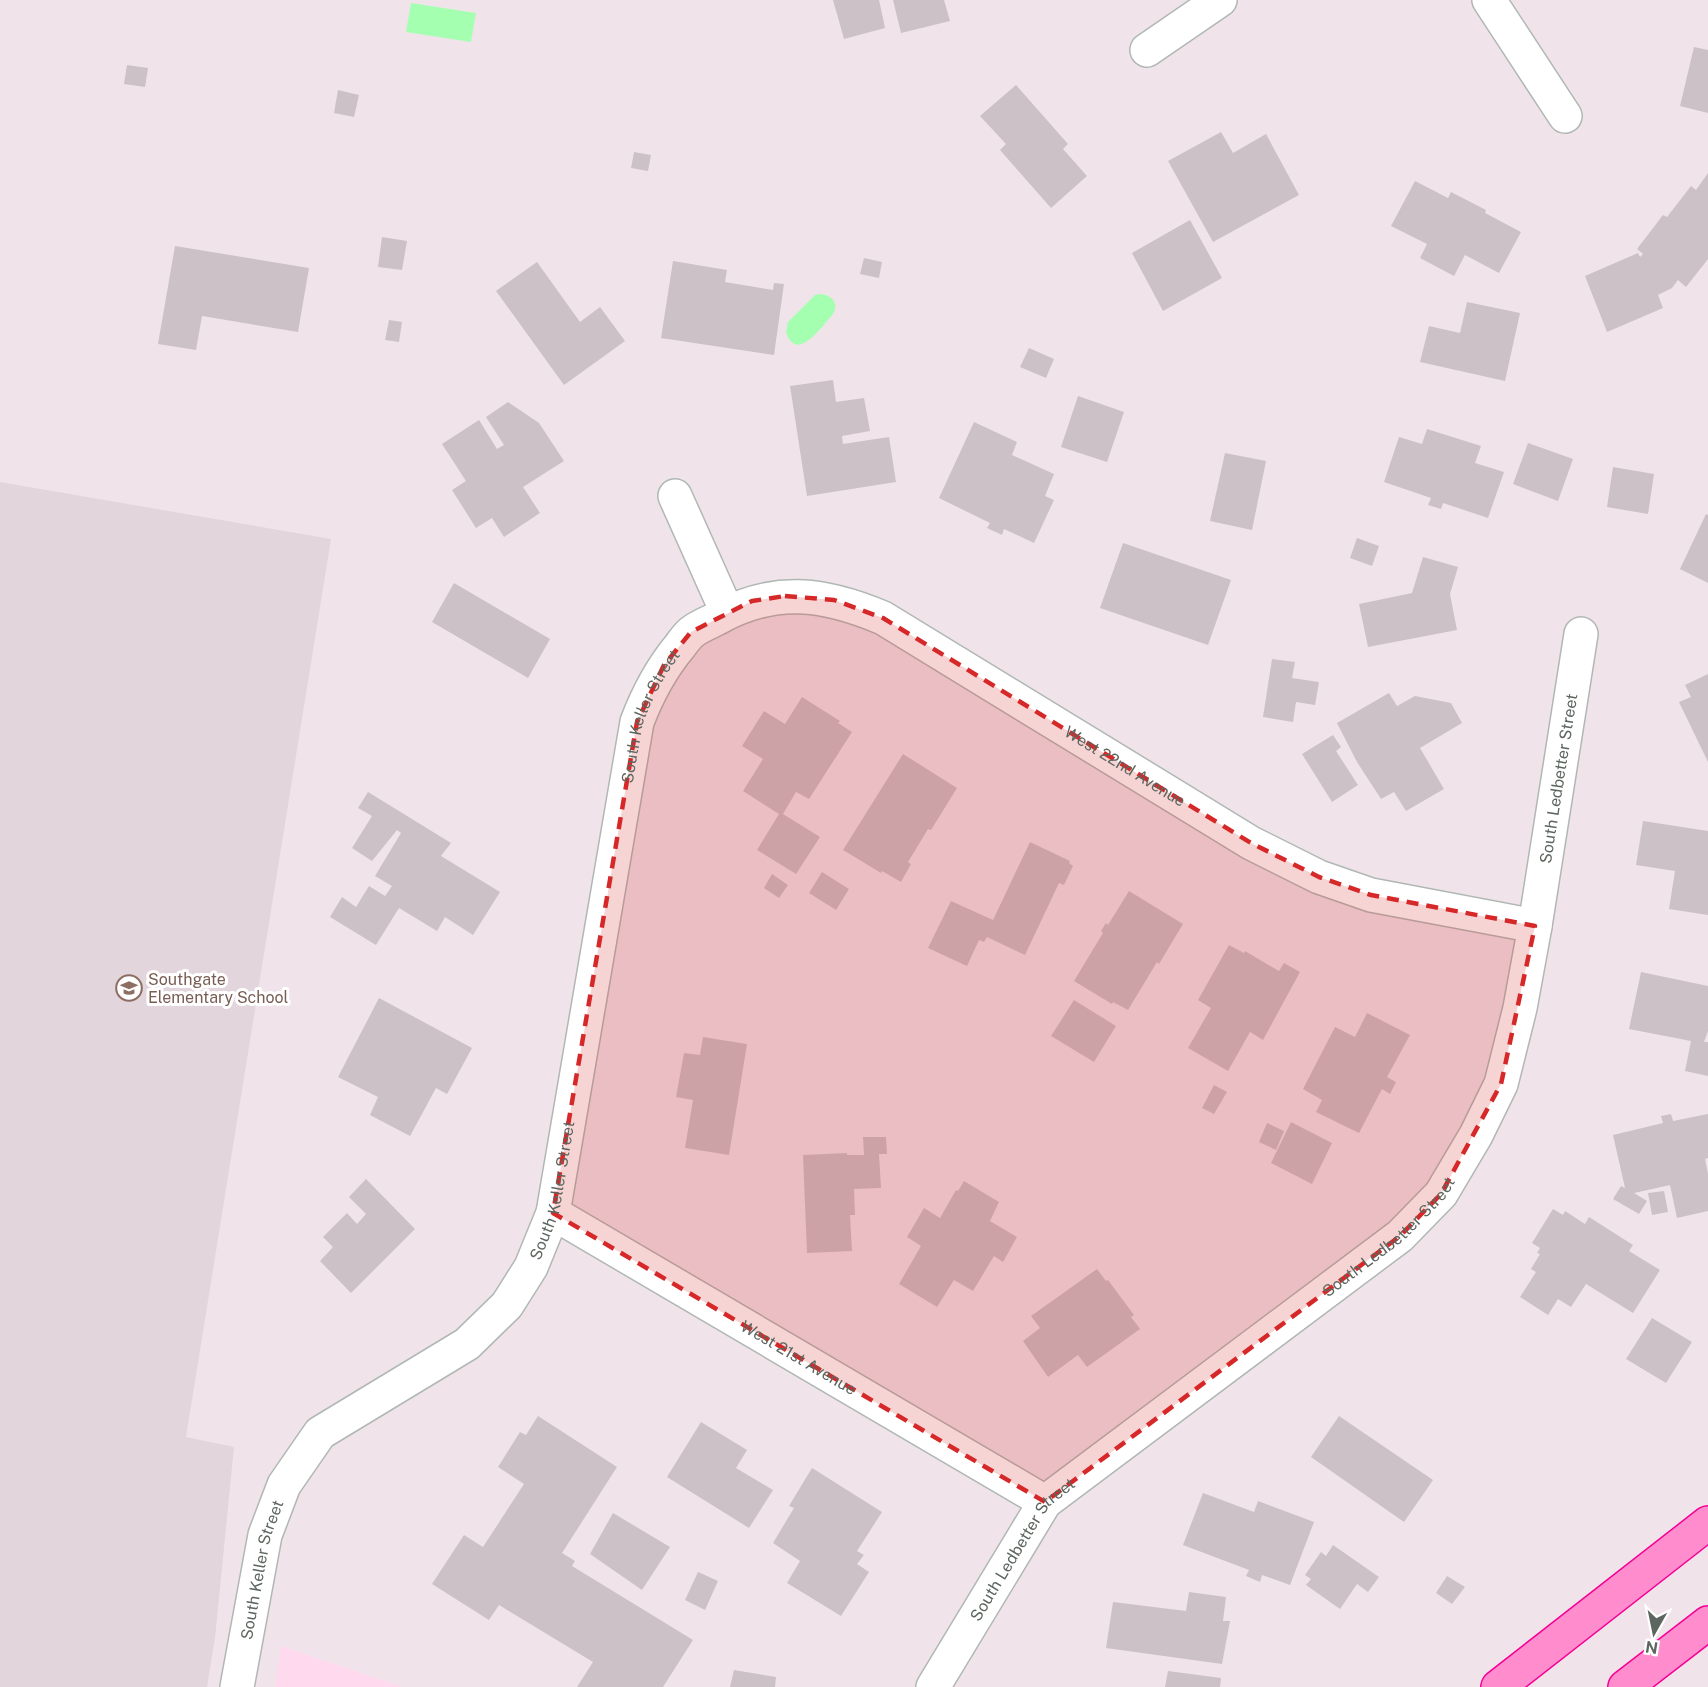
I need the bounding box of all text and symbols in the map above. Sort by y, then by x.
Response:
street label: South Keller Street [618,646,684,785]
street label: South Ledbetter Street [1536,692,1581,865]
street label: West 22nd Avenue [1061,722,1189,811]
place label: Southgate Elementary School [148,970,289,1007]
school or university icon: Southgate Elementary School [114,973,144,1003]
street label: South Keller Street [526,1120,579,1263]
street label: South Ledbetter Street [1319,1174,1459,1301]
street label: West 21st Avenue [737,1316,860,1399]
street label: South Ledbetter Street [966,1474,1079,1625]
street label: South Keller Street [237,1497,287,1641]
north arrow [1624,1603,1684,1663]
text: N [1644,1637,1659,1658]

